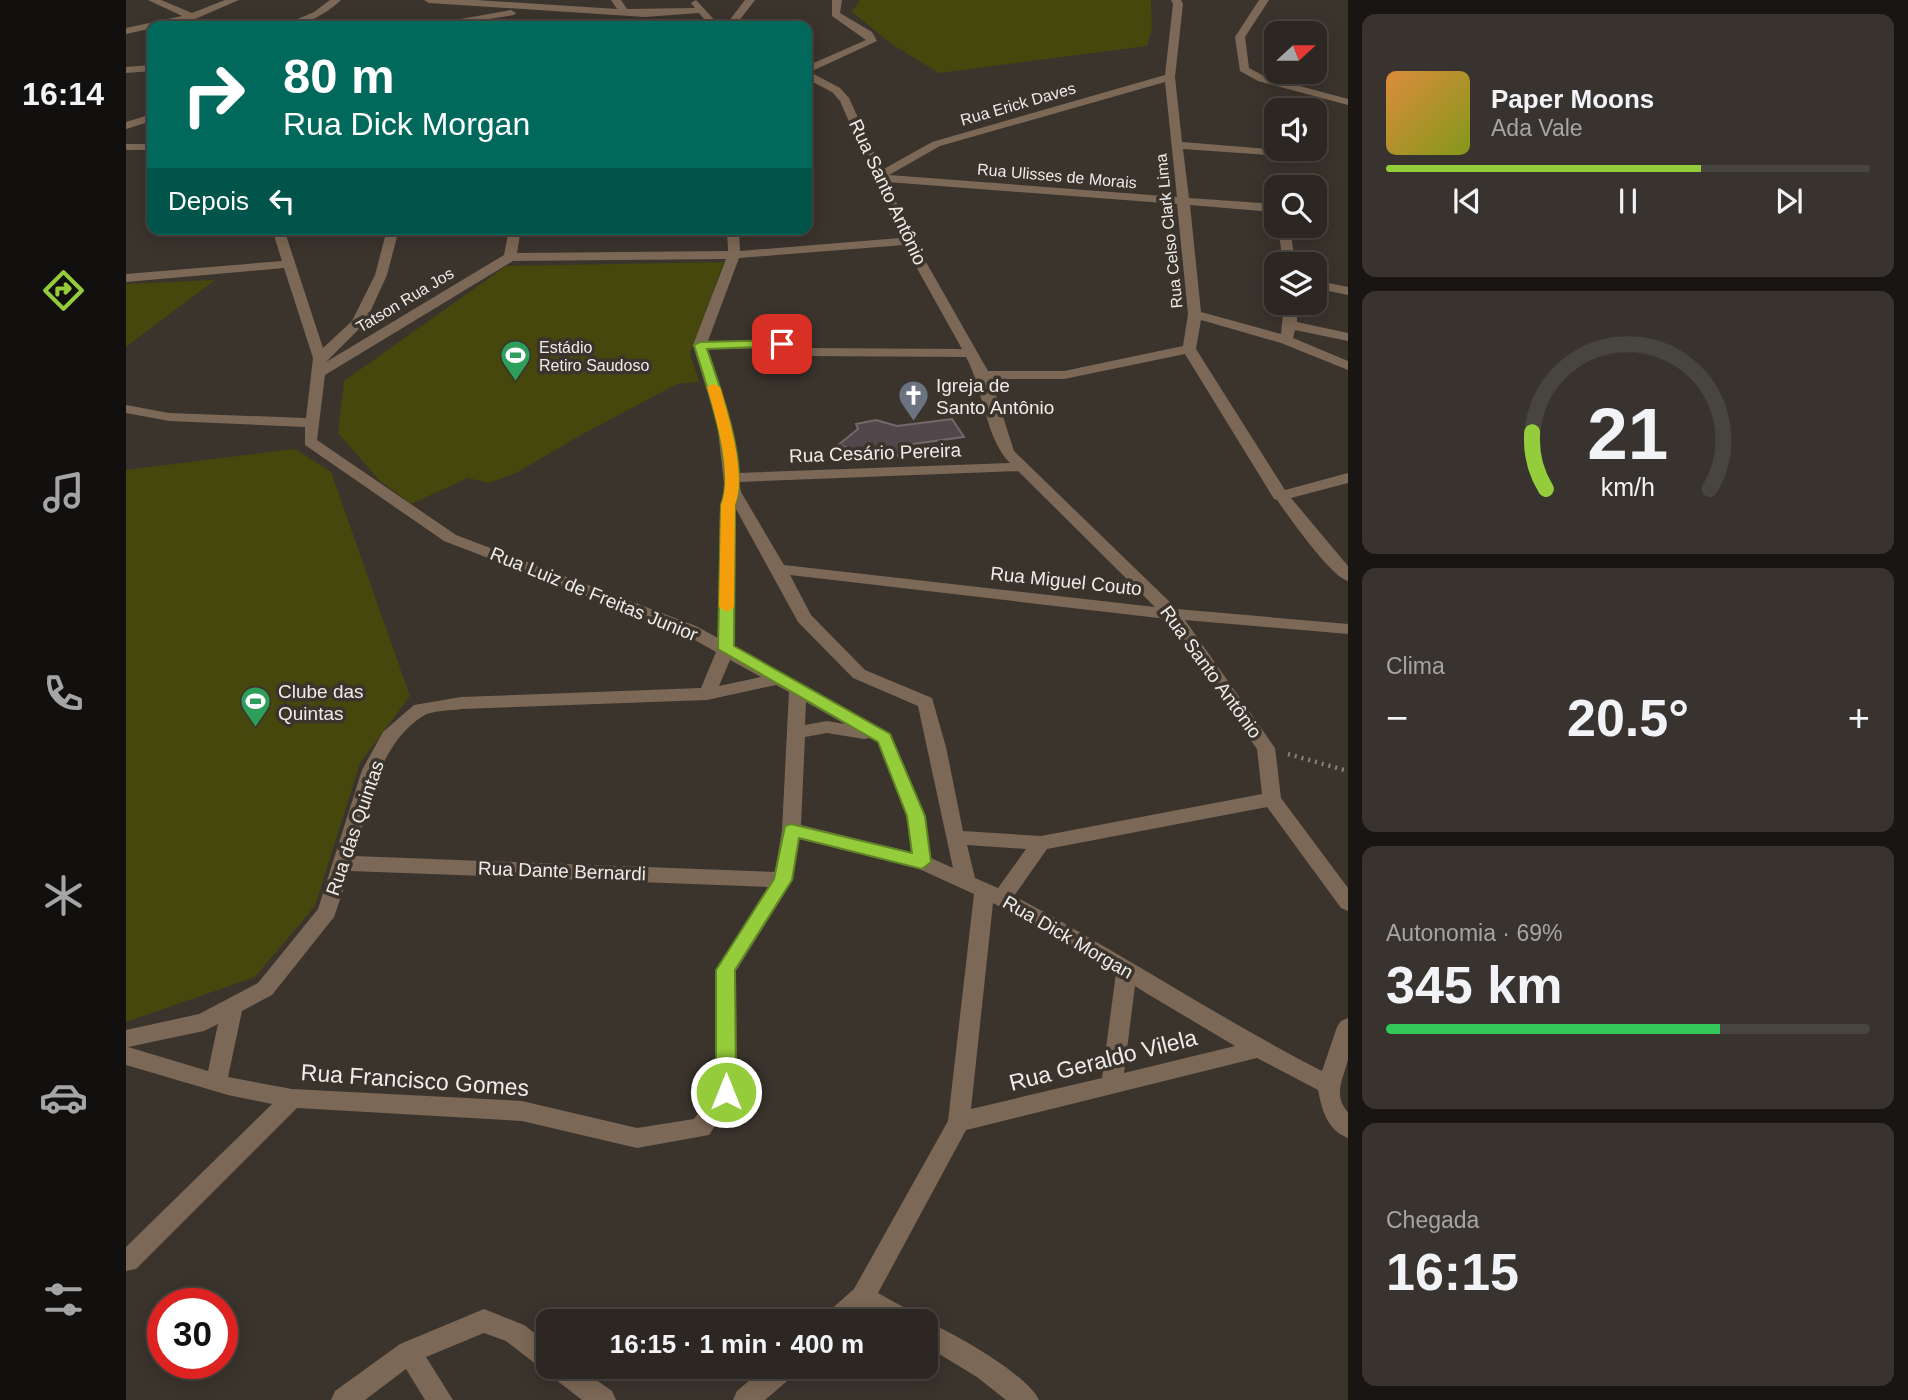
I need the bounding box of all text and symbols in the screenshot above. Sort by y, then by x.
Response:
north arrow [1264,21,1326,84]
map controls [1264,21,1327,315]
icon: right [168,49,259,140]
text: 80 m [283,49,395,103]
text: 16:14 [22,76,104,112]
street label: Rua Erick Daves [958,79,1078,129]
text: Paper Moons [1491,84,1654,114]
button: sound [1264,98,1327,161]
text: Rua Dick Morgan [283,106,530,142]
text: Ada Vale [1491,115,1583,141]
street label: Rua Santo Antônio [845,116,931,268]
street label: Rua Celso Clark Lima [1152,153,1186,309]
street label: Rua Ulisses de Morais [977,161,1137,191]
button: search [1264,175,1327,238]
icon: left [263,182,301,220]
icon: previous [1448,182,1486,220]
icon: pause [1609,182,1647,220]
icon: next [1770,182,1808,220]
text: Depois [168,186,249,216]
button: layers [1264,252,1327,315]
street label: Tatson Rua Jos [353,264,457,336]
icon: directions [39,266,88,315]
pin [752,314,812,374]
icon: arrive [763,325,801,363]
sports icon: Estádio Retiro Saudoso [499,339,533,383]
place label: Estádio Retiro Saudoso [539,339,649,374]
place label: Igreja de Santo Antônio [936,375,1054,418]
church icon: Igreja de Santo Antônio [896,379,930,423]
text: 21 [1588,393,1668,474]
street label: Rua Cesário Pereira [789,439,962,466]
icon: music [39,468,88,517]
text: km/h [1601,473,1655,501]
street label: Rua Luiz de Freitas Junior [487,543,701,646]
street label: Rua Miguel Couto [989,563,1143,599]
street label: Rua Santo Antônio [1156,602,1266,742]
text: Clima [1386,653,1445,679]
icon: phone [39,669,88,718]
place label: Clube das Quintas [278,681,364,724]
sports icon: Clube das Quintas [238,685,272,729]
text: 20.5° [1567,689,1689,747]
text: − [1386,697,1408,739]
text: + [1848,697,1870,739]
street label: Rua das Quintas [322,758,388,898]
street label: Rua Dante Bernardi [478,858,646,884]
icon: climate [39,871,88,920]
street label: Rua Dick Morgan [999,891,1137,983]
text: Autonomia · 69% [1386,920,1562,946]
text: 345 km [1386,956,1562,1014]
street label: Rua Geraldo Vilela [1006,1024,1200,1096]
position arrow [689,1055,763,1129]
street label: Rua Francisco Gomes [300,1059,530,1101]
icon: car [39,1073,88,1122]
text: Chegada [1386,1207,1479,1233]
text: 16:15 [1386,1243,1519,1301]
icon: filters [39,1275,88,1324]
speed limit sign: 30 [147,1288,238,1379]
text: 16:15 · 1 min · 400 m [610,1329,864,1359]

